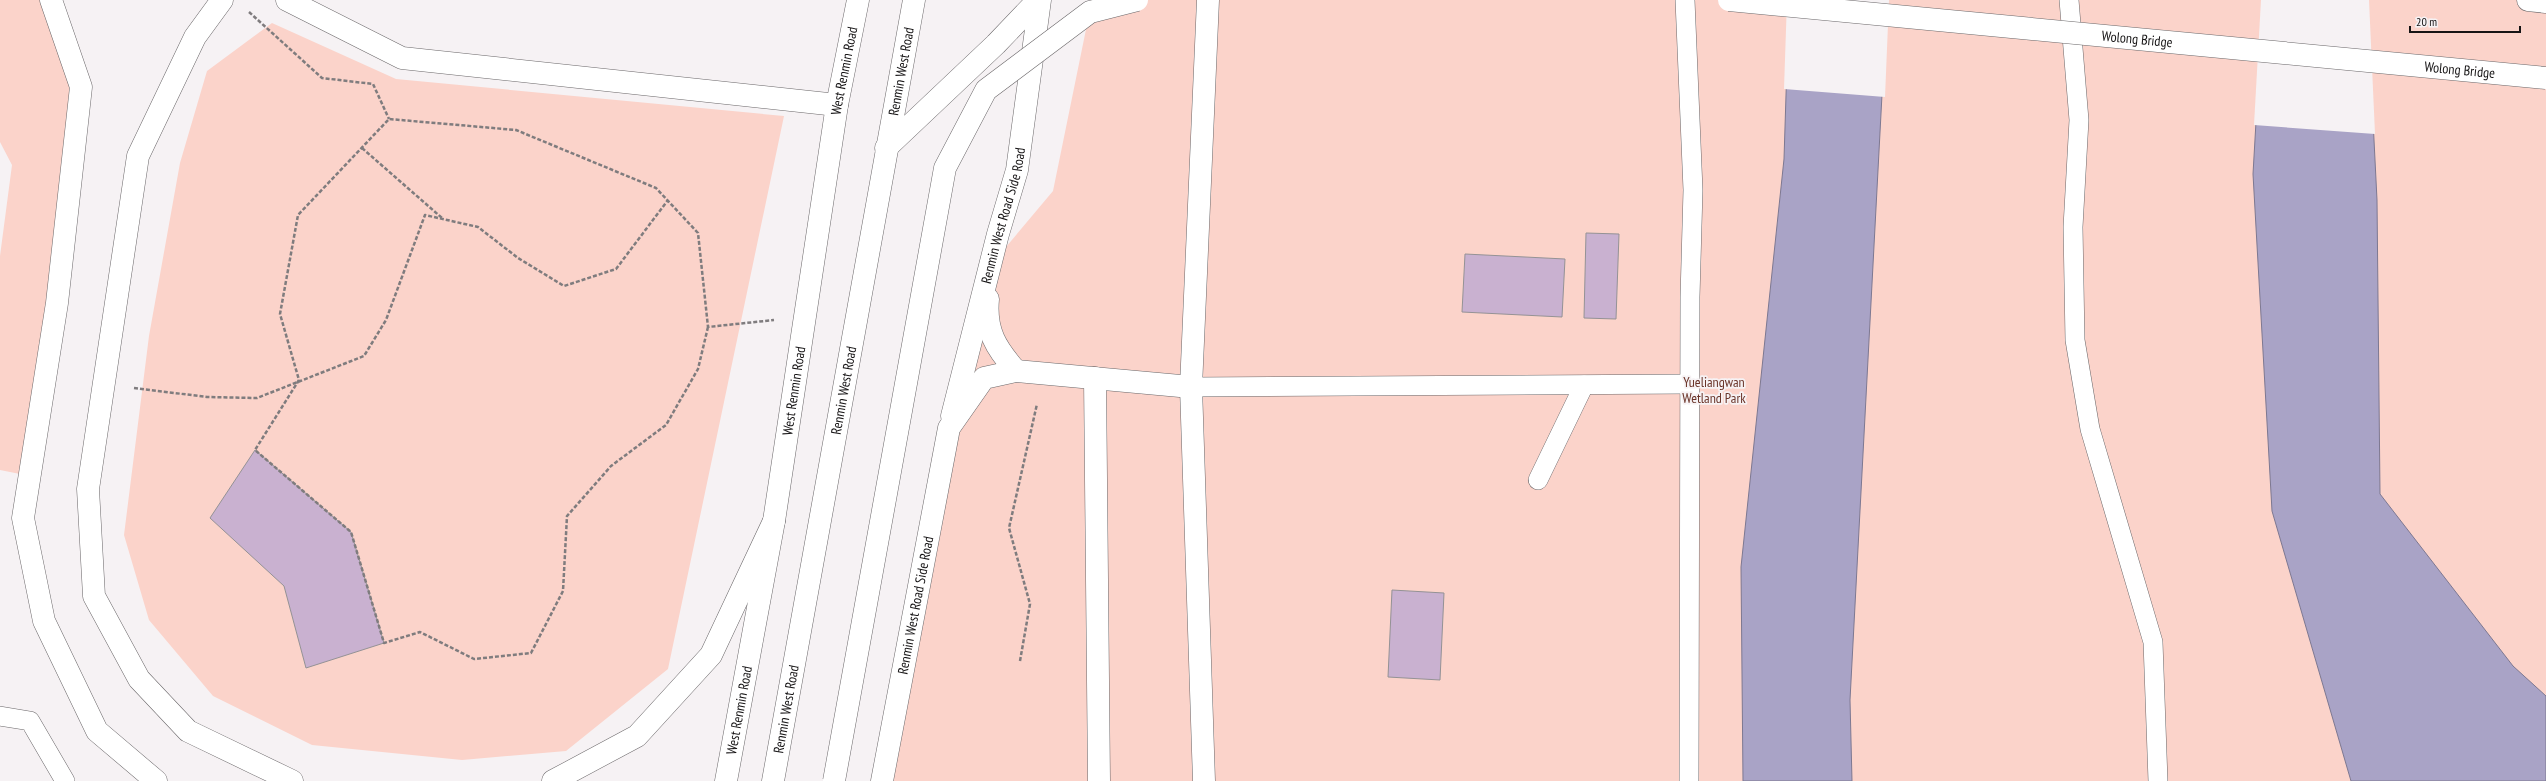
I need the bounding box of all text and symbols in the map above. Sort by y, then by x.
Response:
scale bar [2410,8,2520,34]
text: 20 m [2416,14,2437,29]
street label: West Renmin Road [827,25,861,116]
street label: Renmin West Road [884,26,918,117]
street label: Wolong Bridge [2101,27,2173,51]
street label: Wolong Bridge [2424,57,2496,82]
street label: Renmin West Road Side Road [977,146,1029,285]
street label: West Renmin Road [778,345,809,437]
street label: Renmin West Road [827,345,860,436]
park label: Yueliangwan Wetland Park [1682,373,1746,407]
street label: Renmin West Road Side Road [893,535,937,676]
street label: West Renmin Road [722,664,756,756]
street label: Renmin West Road [769,664,803,755]

